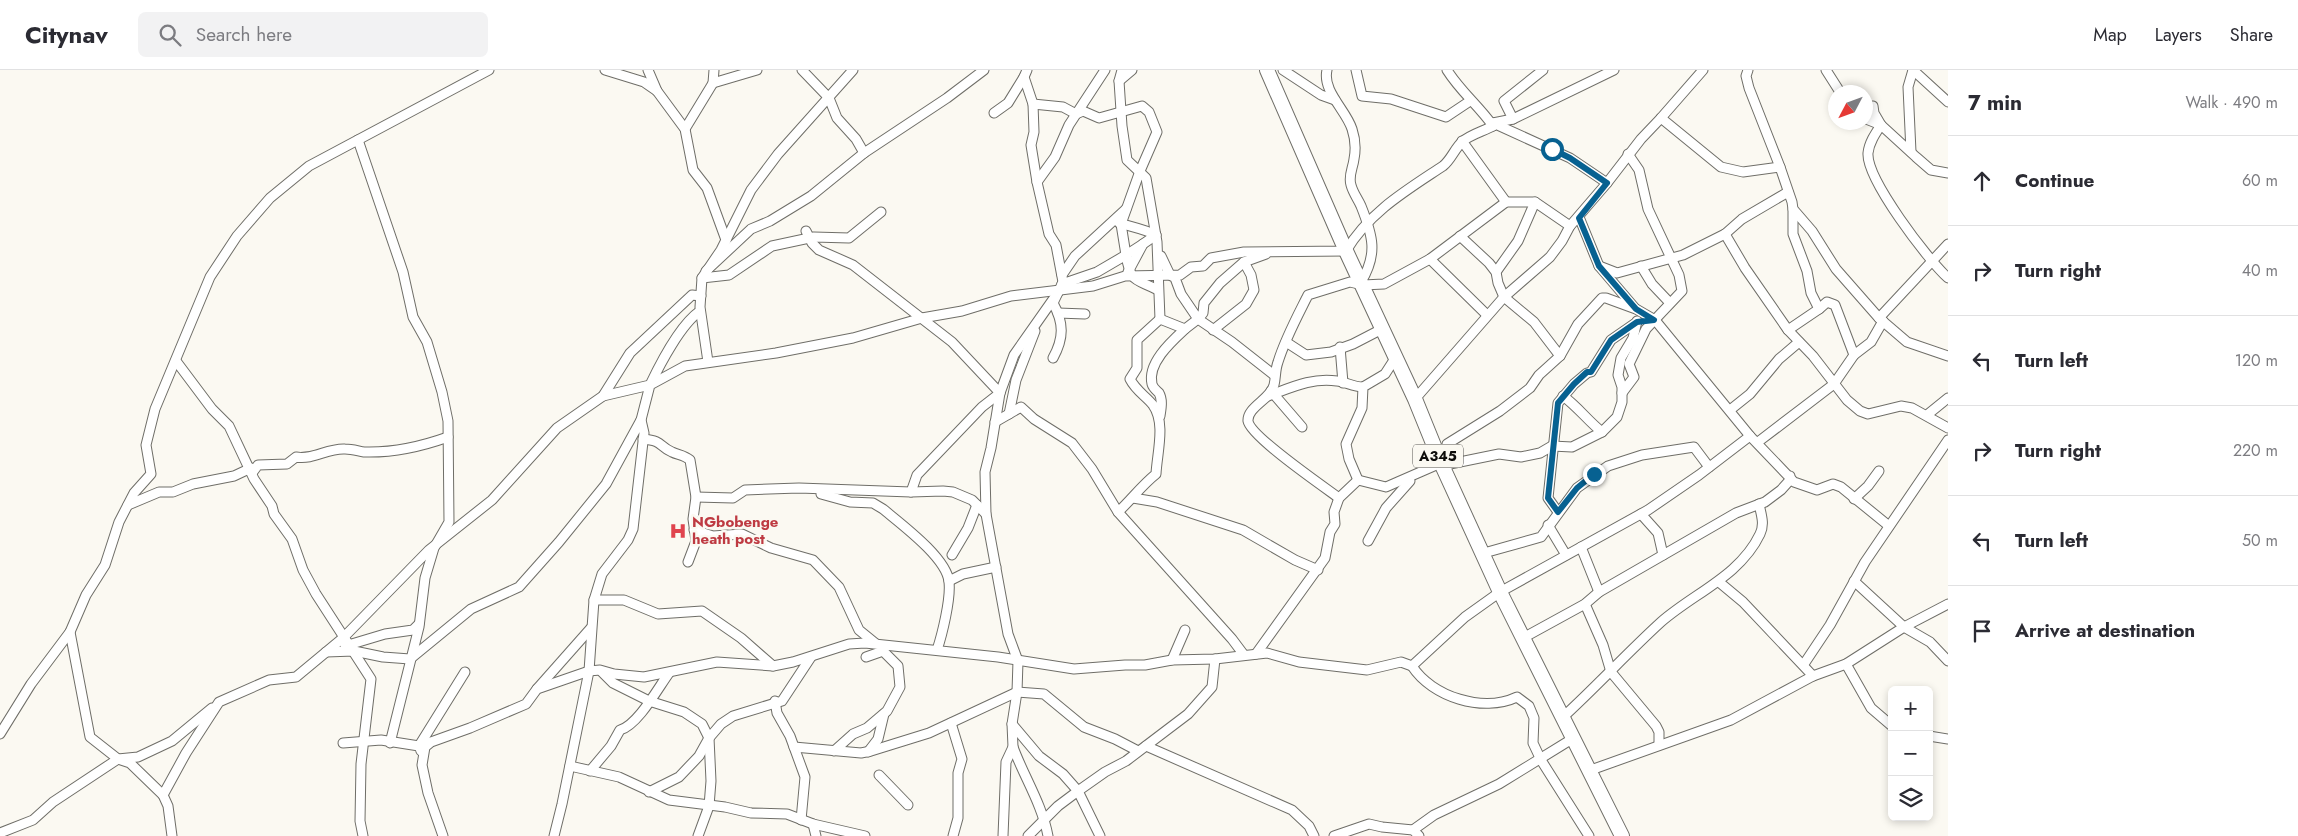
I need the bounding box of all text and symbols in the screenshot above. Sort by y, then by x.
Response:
search box [138,12,488,57]
text: Citynav [25,17,108,52]
icon: search [156,21,184,49]
text: Search here [196,21,292,48]
text: Map [2093,22,2127,48]
text: Layers [2155,22,2202,48]
text: Share [2230,22,2273,48]
north arrow [1828,85,1873,130]
text: 7 min [1968,88,2022,118]
text: Walk · 490 m [2186,91,2278,114]
route start [1541,138,1564,161]
icon: ahead [1968,167,1996,195]
text: Continue [2015,167,2094,194]
text: 60 m [2242,169,2278,192]
icon: right [1968,257,1996,285]
text: Turn right [2015,257,2101,284]
text: 40 m [2242,259,2278,282]
icon: left [1968,347,1996,375]
text: Turn left [2015,347,2088,374]
text: 120 m [2235,349,2278,372]
icon: right [1968,437,1996,465]
text: Turn right [2015,437,2101,464]
text: 220 m [2233,439,2278,462]
road number: A345 [1413,444,1463,468]
route end [1583,463,1606,486]
place label: NGbobenge heath post [692,511,779,550]
hospital icon: NGbobenge heath post [668,521,688,541]
icon: left [1968,527,1996,555]
text: Turn left [2015,527,2088,554]
text: 50 m [2242,529,2278,552]
icon: arrive [1968,617,1996,645]
text: Arrive at destination [2015,617,2195,644]
map controls [1888,686,1933,821]
button: + [1888,686,1933,731]
button: − [1888,731,1933,776]
button: layers [1888,776,1933,821]

